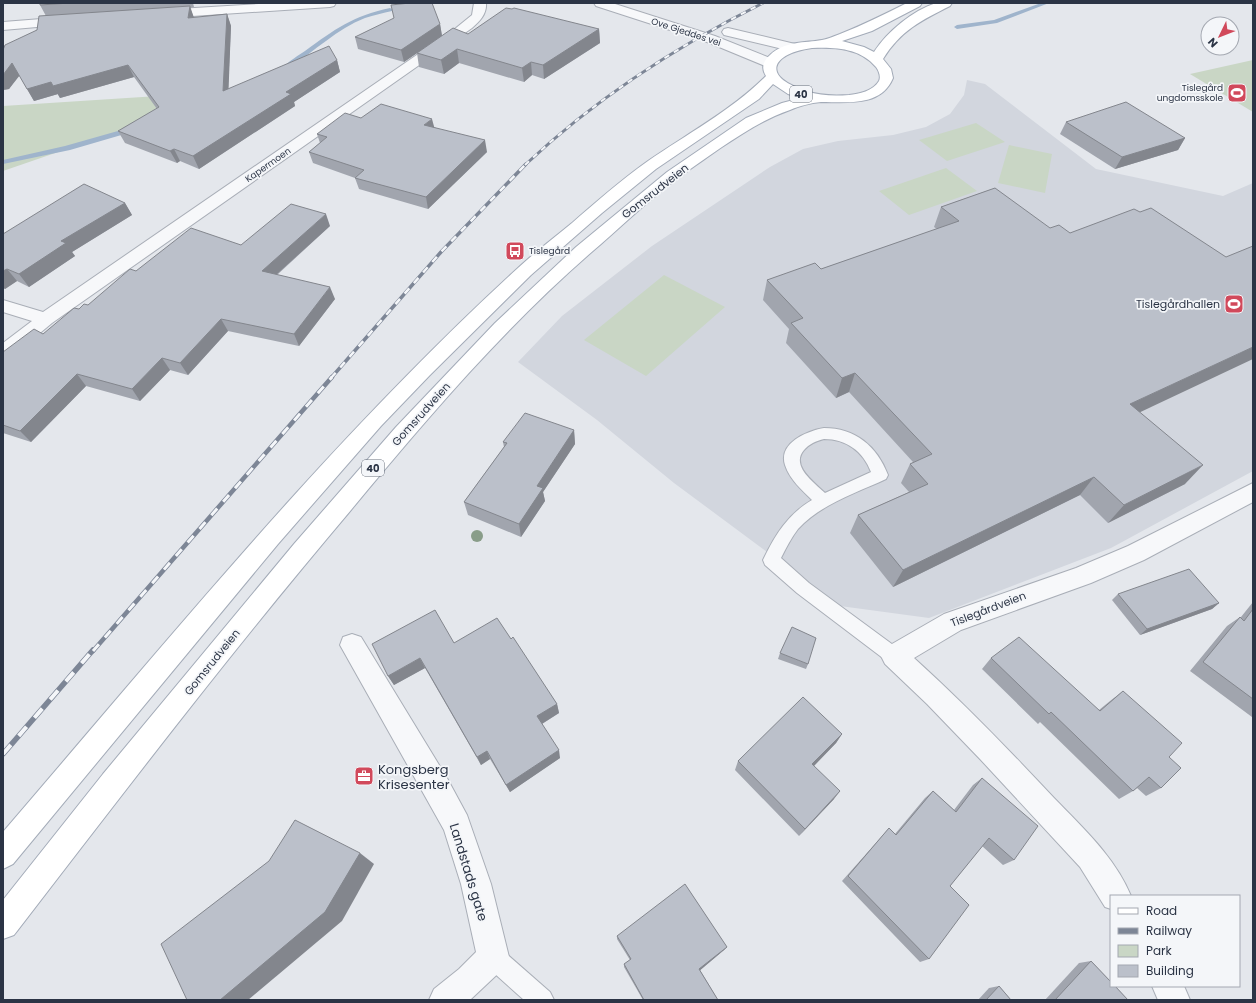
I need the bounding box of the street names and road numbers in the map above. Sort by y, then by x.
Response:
street label: Ove Gjeddes vei [650,15,722,49]
road number: 40 [790,86,812,102]
street label: Kapermoen [243,145,293,185]
street label: Gomsrudveien [618,160,692,222]
street label: Gomsrudveien [388,379,454,449]
road number: 40 [362,460,384,476]
street label: Tislegårdveien [948,587,1028,631]
street label: Gomsrudveien [180,626,244,698]
street label: Landstads gate [445,821,492,923]

